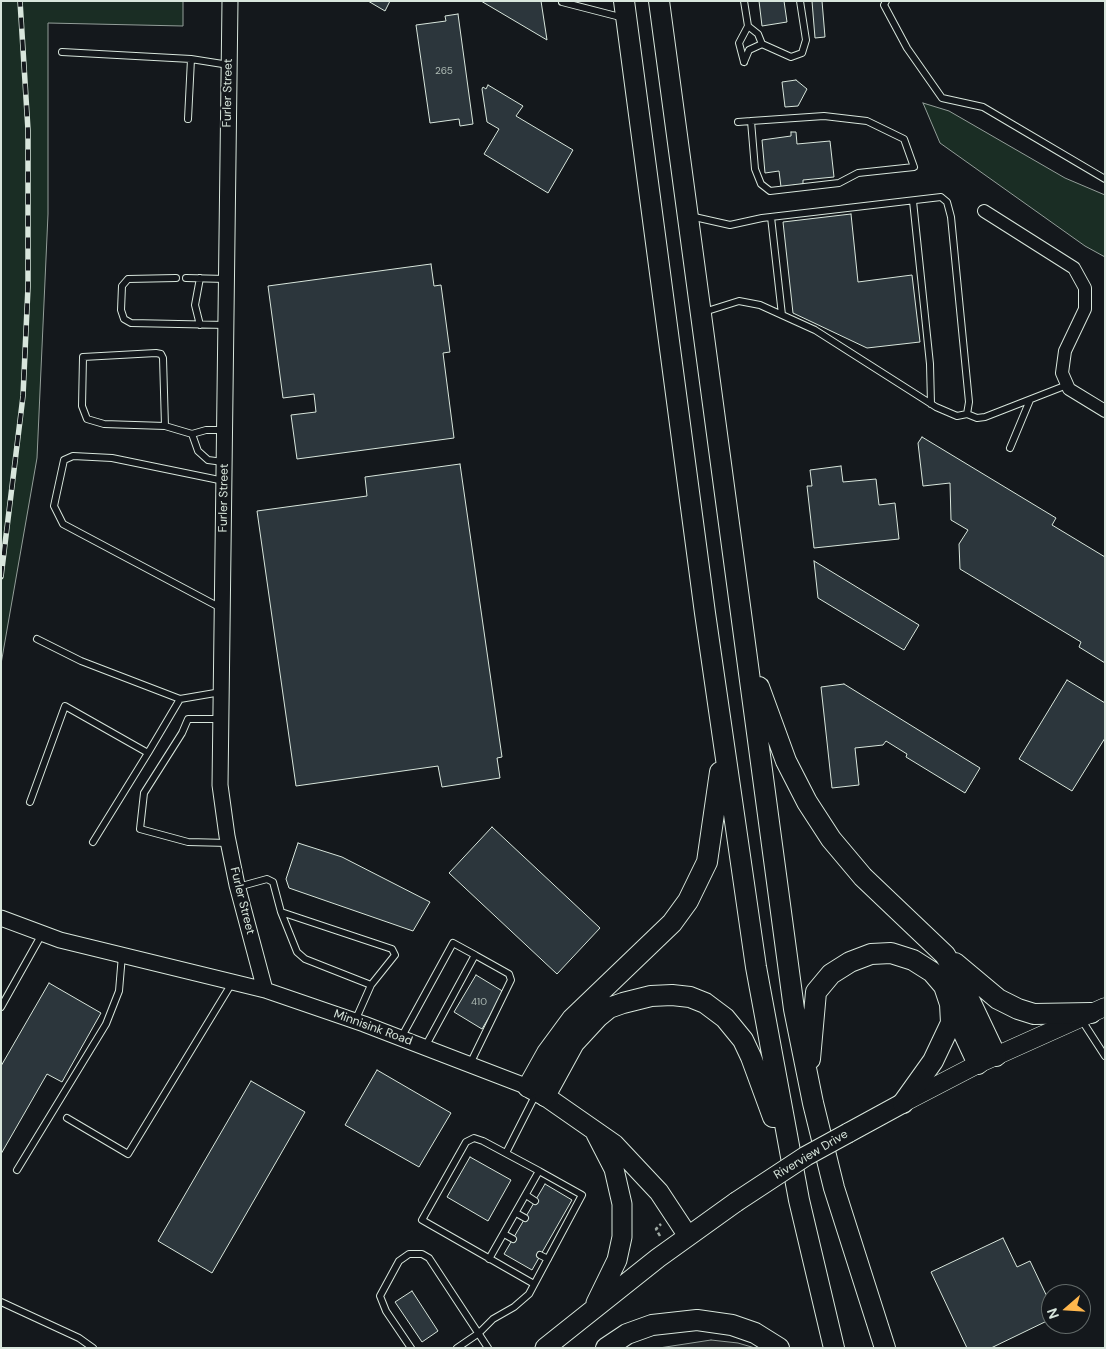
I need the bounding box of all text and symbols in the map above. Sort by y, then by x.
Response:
street label: Furler Street [220,58,236,128]
house number: 265 [435,65,453,77]
street label: Furler Street [216,463,232,533]
street label: Furler Street [227,866,257,936]
house number: 410 [471,996,487,1008]
street label: Minnisink Road [332,1007,414,1049]
street label: Riverview Drive [771,1127,851,1183]
north arrow [1041,1284,1091,1334]
text: N [1043,1306,1063,1321]

